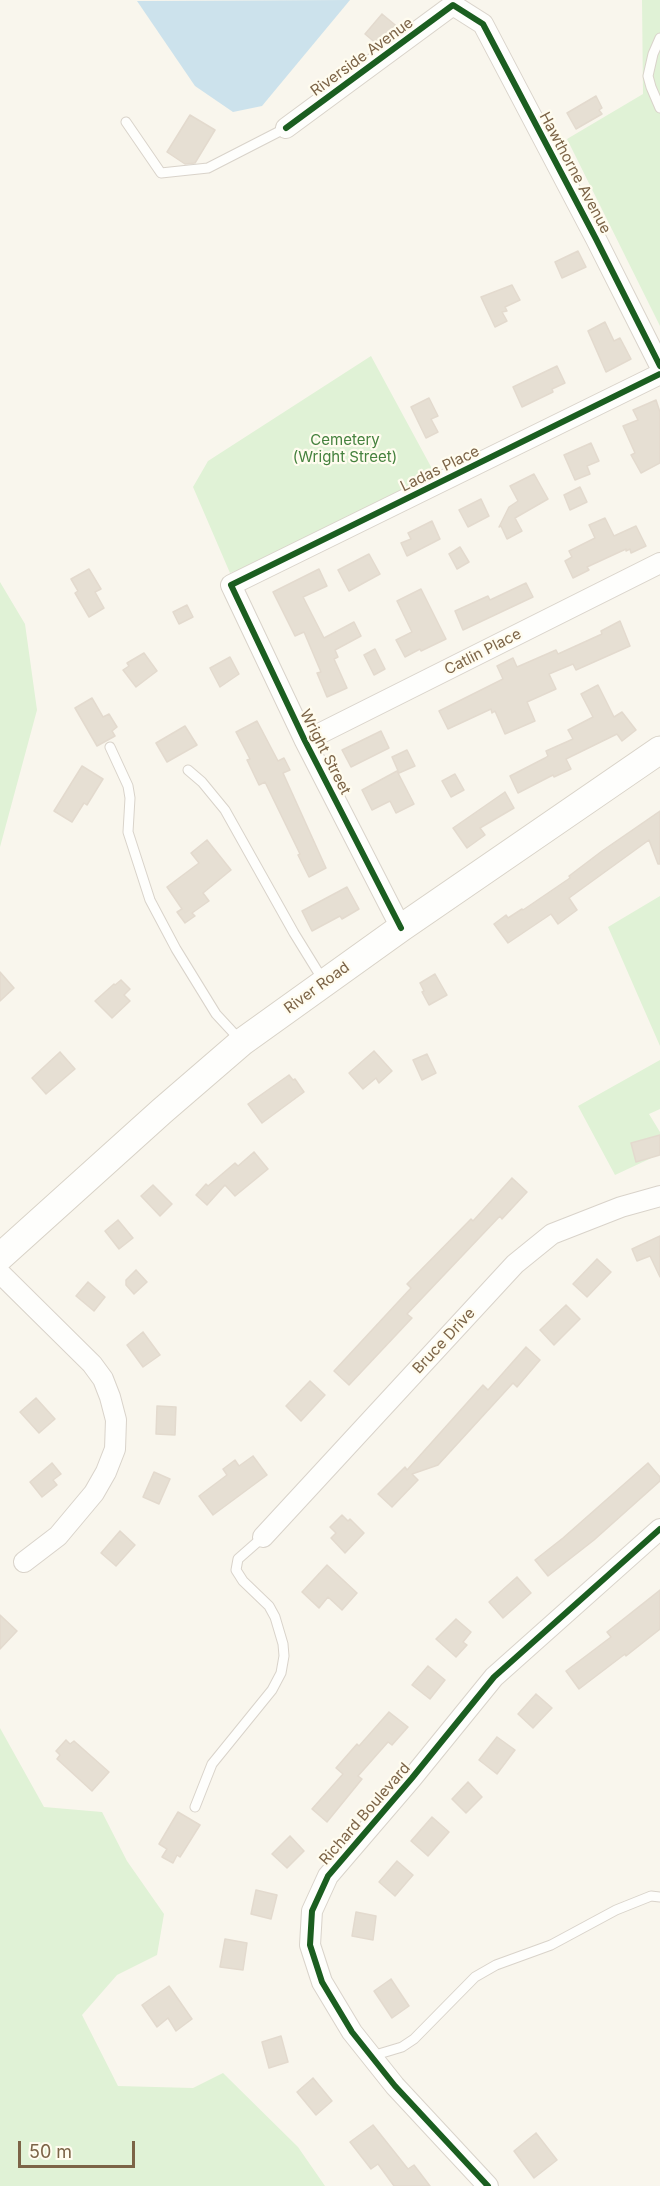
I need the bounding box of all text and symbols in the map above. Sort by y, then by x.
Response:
street label: Riverside Avenue [307,14,417,100]
street label: Hawthorne Avenue [535,109,615,237]
park label: Cemetery (Wright Street) [293,431,397,466]
street label: Ladas Place [398,442,482,496]
street label: Catlin Place [442,625,524,679]
street label: Wright Street [296,706,354,798]
street label: River Road [281,958,353,1018]
street label: Bruce Drive [409,1304,479,1378]
street label: Richard Boulevard [316,1759,414,1869]
scale bar [21,2129,138,2167]
text: 50 m [29,2141,72,2162]

